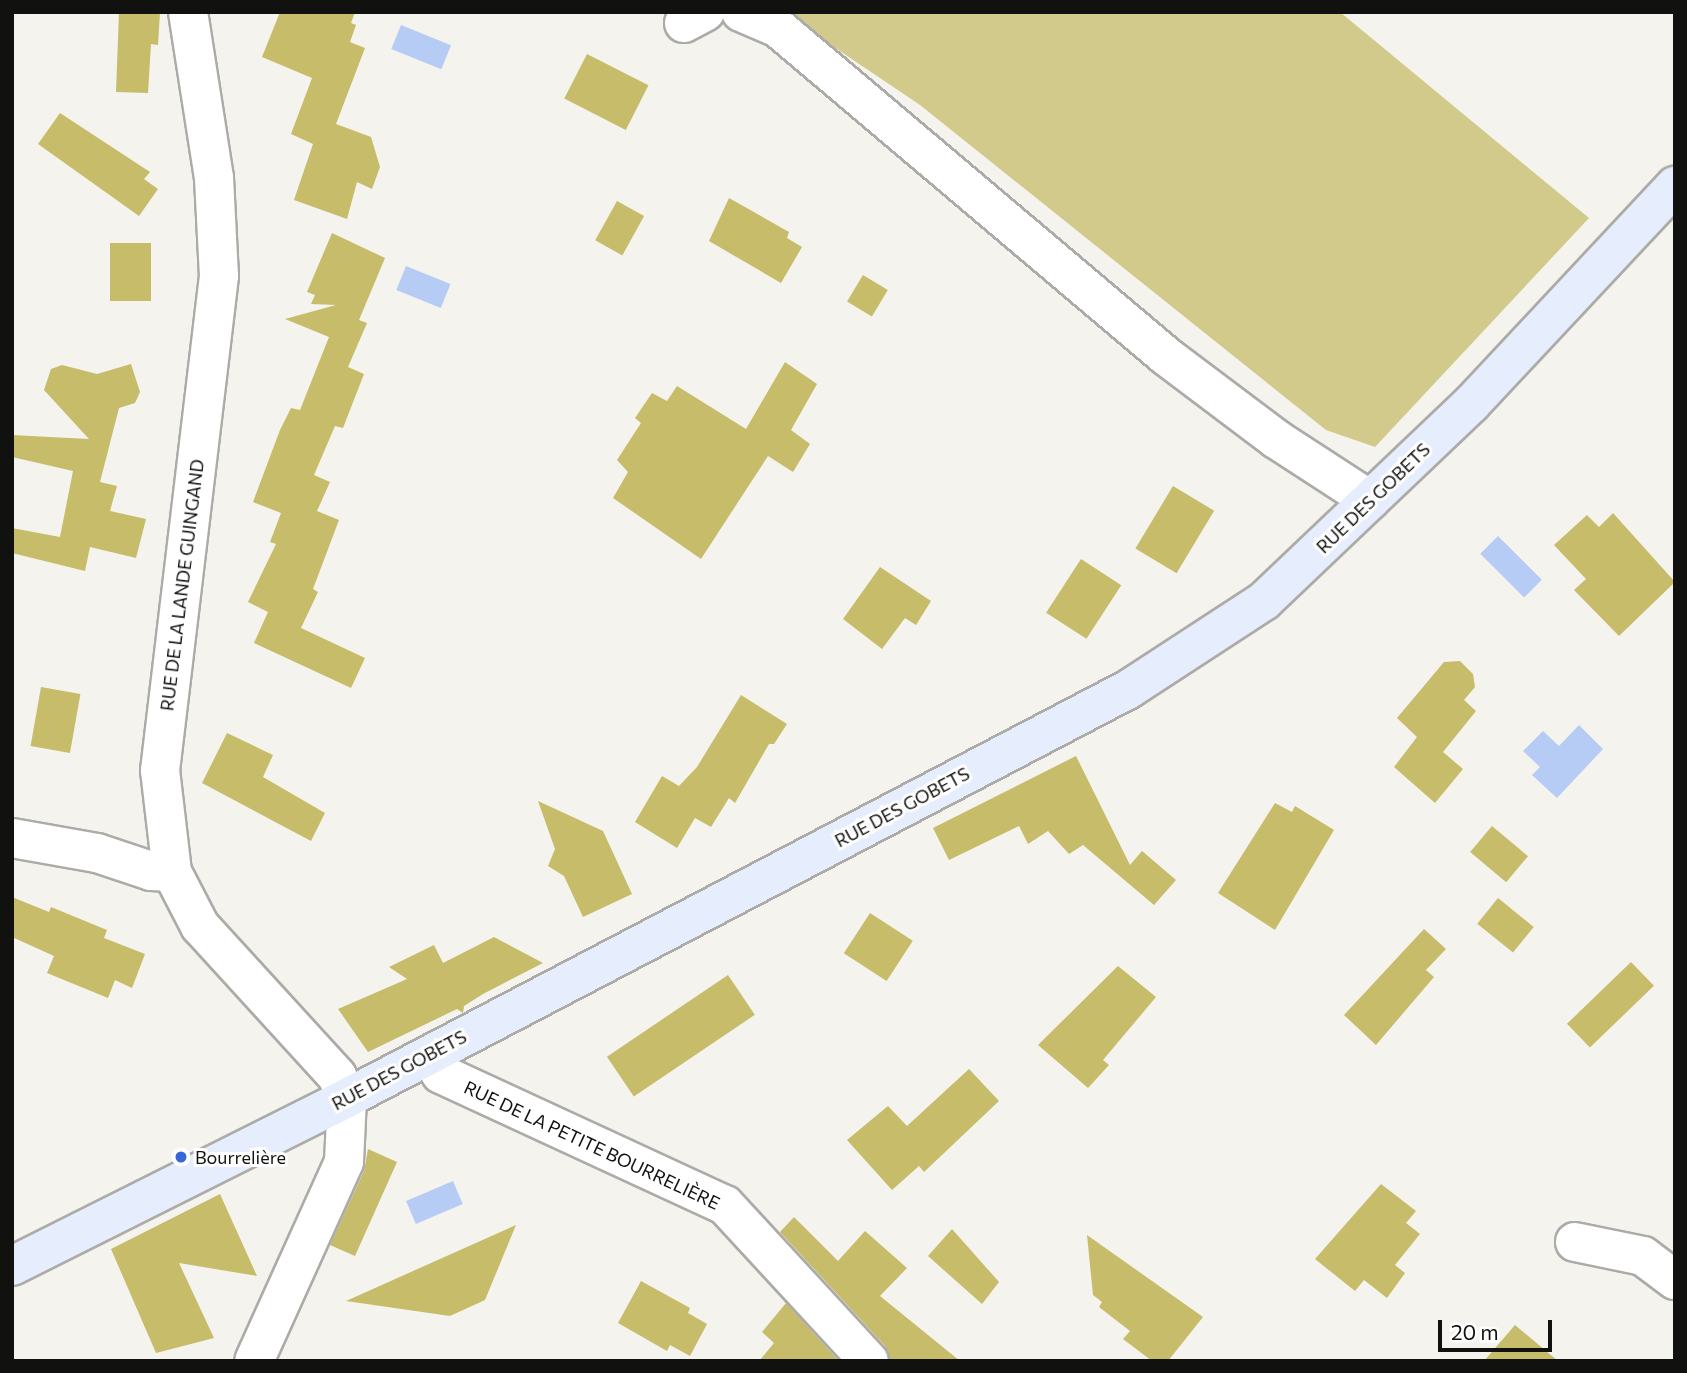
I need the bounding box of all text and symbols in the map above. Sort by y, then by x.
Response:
street label: RUE DES GOBETS [1312,438,1434,558]
street label: RUE DE LA LANDE GUINGAND [156,458,208,712]
street label: RUE DES GOBETS [831,762,973,852]
street label: RUE DES GOBETS [328,1025,470,1115]
street label: RUE DE LA PETITE BOURRELIÈRE [461,1076,723,1214]
place label: Bourrelière [195,1146,286,1168]
marker: Bourrelière [173,1149,189,1165]
scale bar [1442,1306,1556,1350]
text: 20 m [1451,1319,1499,1344]

